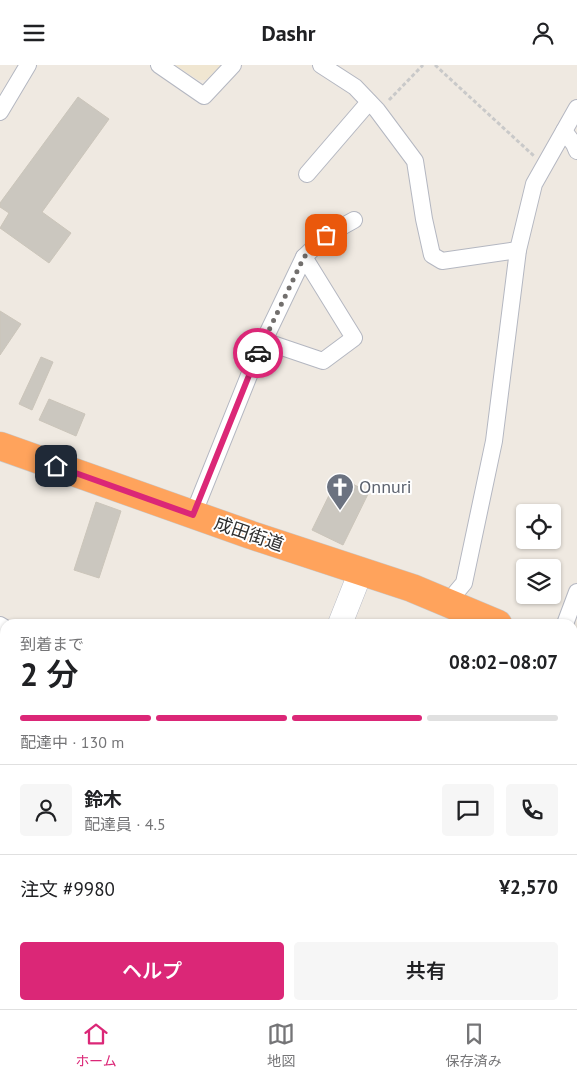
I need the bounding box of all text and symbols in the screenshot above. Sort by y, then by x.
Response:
icon: menu [20,19,48,47]
text: Dashr [261,19,316,47]
icon: person [529,19,557,47]
pin [305,214,347,256]
icon: bag [312,221,340,249]
courier [233,328,283,378]
icon: car [244,339,272,367]
pin [35,445,77,487]
icon: home [42,452,70,480]
church icon: Onnuri [325,472,355,511]
place label: Onnuri [359,475,412,498]
map controls [516,504,561,604]
button: locate [516,504,561,549]
street label: 成田街道 [211,511,287,556]
button: layers [516,559,561,604]
text: 到着まで [20,634,84,654]
text: 08:02–08:07 [449,650,558,674]
text: 2 分 [20,653,78,695]
text: 配達中 · 130 m [20,732,124,752]
button: person [20,784,72,836]
button: chat [442,784,494,836]
button: phone [506,784,558,836]
text: 鈴木 [84,787,122,811]
text: 配達員 · 4.5 [84,814,166,834]
text: ¥2,570 [499,875,558,899]
text: 注文 #9980 [20,877,115,901]
button: ヘルプ [20,942,284,1000]
button: 共有 [294,942,558,1000]
tab: ホーム [75,1020,117,1070]
tab: 地図 [267,1020,295,1070]
tab: 保存済み [446,1020,502,1070]

